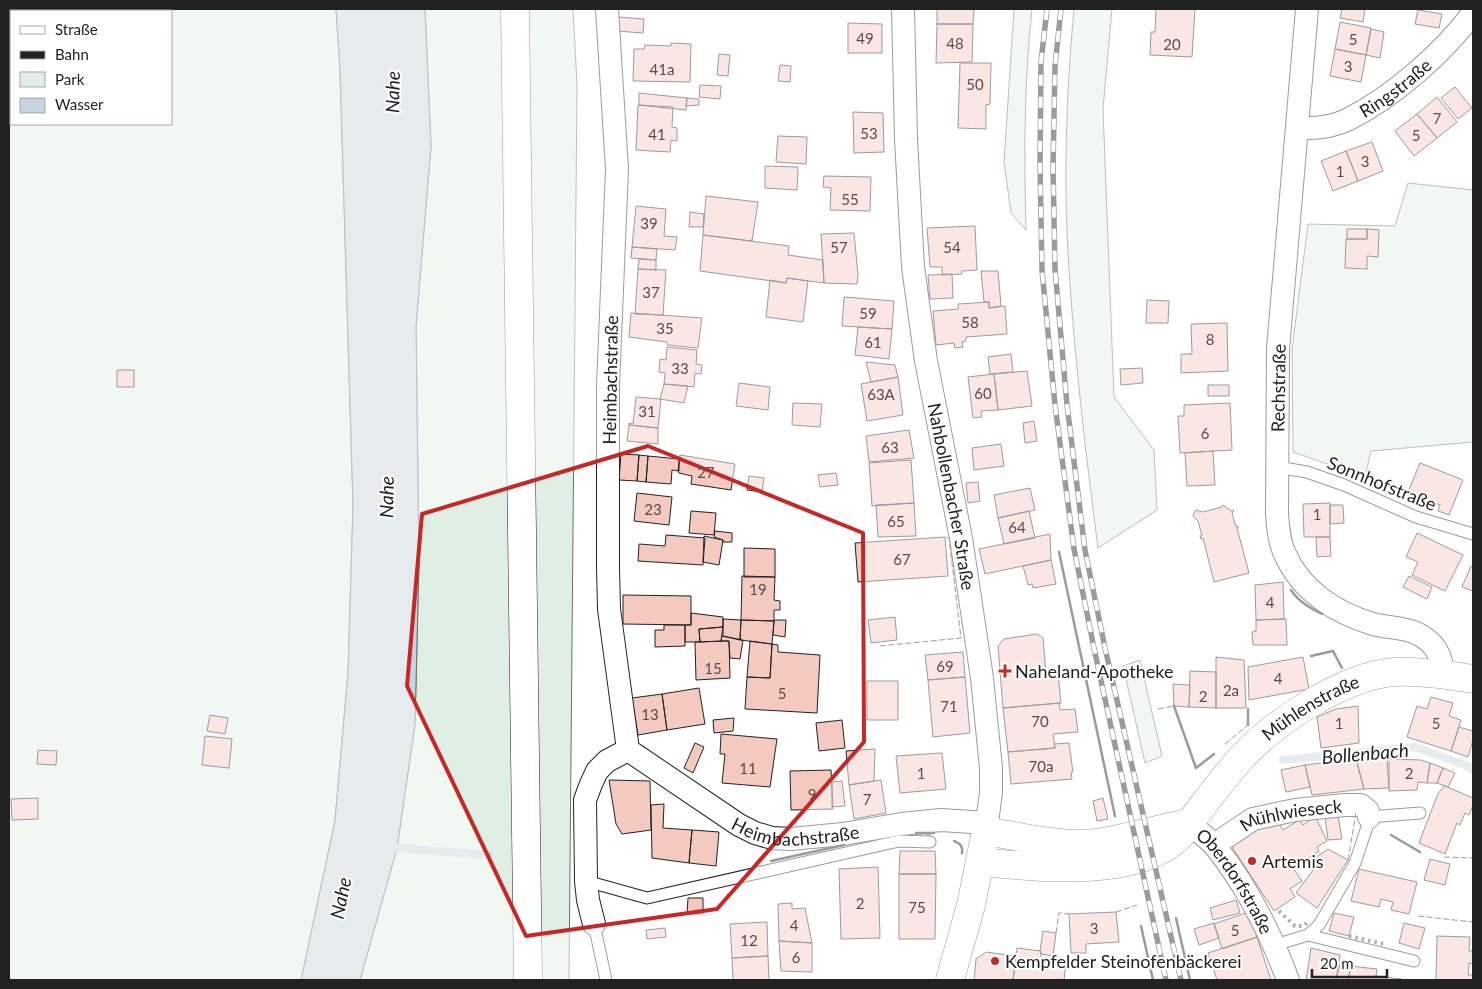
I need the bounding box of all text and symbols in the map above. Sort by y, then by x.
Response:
legend [10,10,172,125]
text: Straße [55,20,98,38]
house number: 49 [856,29,874,47]
house number: 5 [1349,30,1357,48]
house number: 48 [946,34,964,52]
house number: 20 [1163,35,1181,53]
text: Bahn [55,45,89,63]
street label: Ringstraße [1355,54,1436,122]
house number: 3 [1344,57,1352,75]
house number: 41a [650,60,674,78]
text: Park [55,70,85,88]
water label: Nahe [380,71,404,113]
house number: 50 [966,75,984,93]
text: Wasser [55,95,104,113]
house number: 7 [1433,109,1442,127]
house number: 53 [860,124,878,142]
house number: 41 [648,125,666,143]
house number: 5 [1412,126,1420,144]
house number: 3 [1361,152,1369,170]
house number: 1 [1336,162,1344,180]
house number: 55 [841,190,859,208]
house number: 39 [640,214,658,232]
house number: 57 [830,238,848,256]
house number: 54 [943,238,961,256]
house number: 37 [642,283,660,301]
house number: 59 [859,304,877,322]
house number: 58 [961,313,979,331]
street label: Heimbachstraße [598,315,622,445]
house number: 35 [656,319,674,337]
house number: 8 [1206,330,1214,348]
house number: 61 [864,333,882,351]
street label: Rechstraße [1266,344,1290,432]
house number: 33 [671,359,689,377]
house number: 60 [974,384,992,402]
house number: 63A [867,385,896,403]
street label: Nahbollenbacher Straße [924,401,980,592]
house number: 31 [638,402,656,420]
house number: 6 [1201,424,1210,442]
house number: 63 [881,438,899,456]
street label: Sonnhofstraße [1324,451,1440,515]
house number: 27 [697,463,715,481]
water label: Nahe [374,476,398,518]
house number: 23 [644,500,662,518]
house number: 1 [1313,505,1321,523]
house number: 65 [887,512,905,530]
house number: 64 [1008,518,1026,536]
house number: 67 [893,550,911,568]
house number: 19 [749,580,767,598]
house number: 4 [1266,593,1275,611]
house number: 69 [936,657,954,675]
house number: 15 [704,659,722,677]
place label: Naheland-Apotheke [1015,660,1173,682]
marker: Naheland-Apotheke [999,665,1011,677]
house number: 4 [1274,669,1283,687]
street label: Mühlenstraße [1257,670,1362,745]
house number: 2a [1223,681,1239,699]
house number: 5 [778,684,786,702]
house number: 2 [1199,687,1207,705]
house number: 71 [940,697,958,715]
house number: 13 [641,705,659,723]
house number: 70 [1031,712,1049,730]
house number: 1 [1335,714,1343,732]
house number: 5 [1432,714,1440,732]
water label: Bollenbach [1320,738,1410,768]
house number: 70a [1029,757,1053,775]
house number: 11 [739,759,757,777]
house number: 1 [917,764,925,782]
house number: 2 [1405,764,1413,782]
house number: 9 [808,785,816,803]
house number: 7 [863,790,872,808]
street label: Mühlwieseck [1235,794,1344,836]
street label: Heimbachstraße [728,812,861,850]
street label: Oberdorfstraße [1192,823,1278,937]
place label: Artemis [1262,850,1324,872]
marker: Artemis [1246,855,1258,867]
water label: Nahe [325,875,355,921]
house number: 2 [856,894,864,912]
house number: 75 [908,898,926,916]
house number: 4 [790,916,799,934]
house number: 3 [1090,919,1098,937]
house number: 5 [1231,921,1239,939]
house number: 12 [740,931,758,949]
scale bar [1312,946,1387,978]
house number: 6 [792,948,801,966]
place label: Kempfelder Steinofenbäckerei [1005,950,1242,972]
text: 20 m [1320,954,1354,972]
marker: Kempfelder Steinofenbäckerei [989,955,1001,967]

